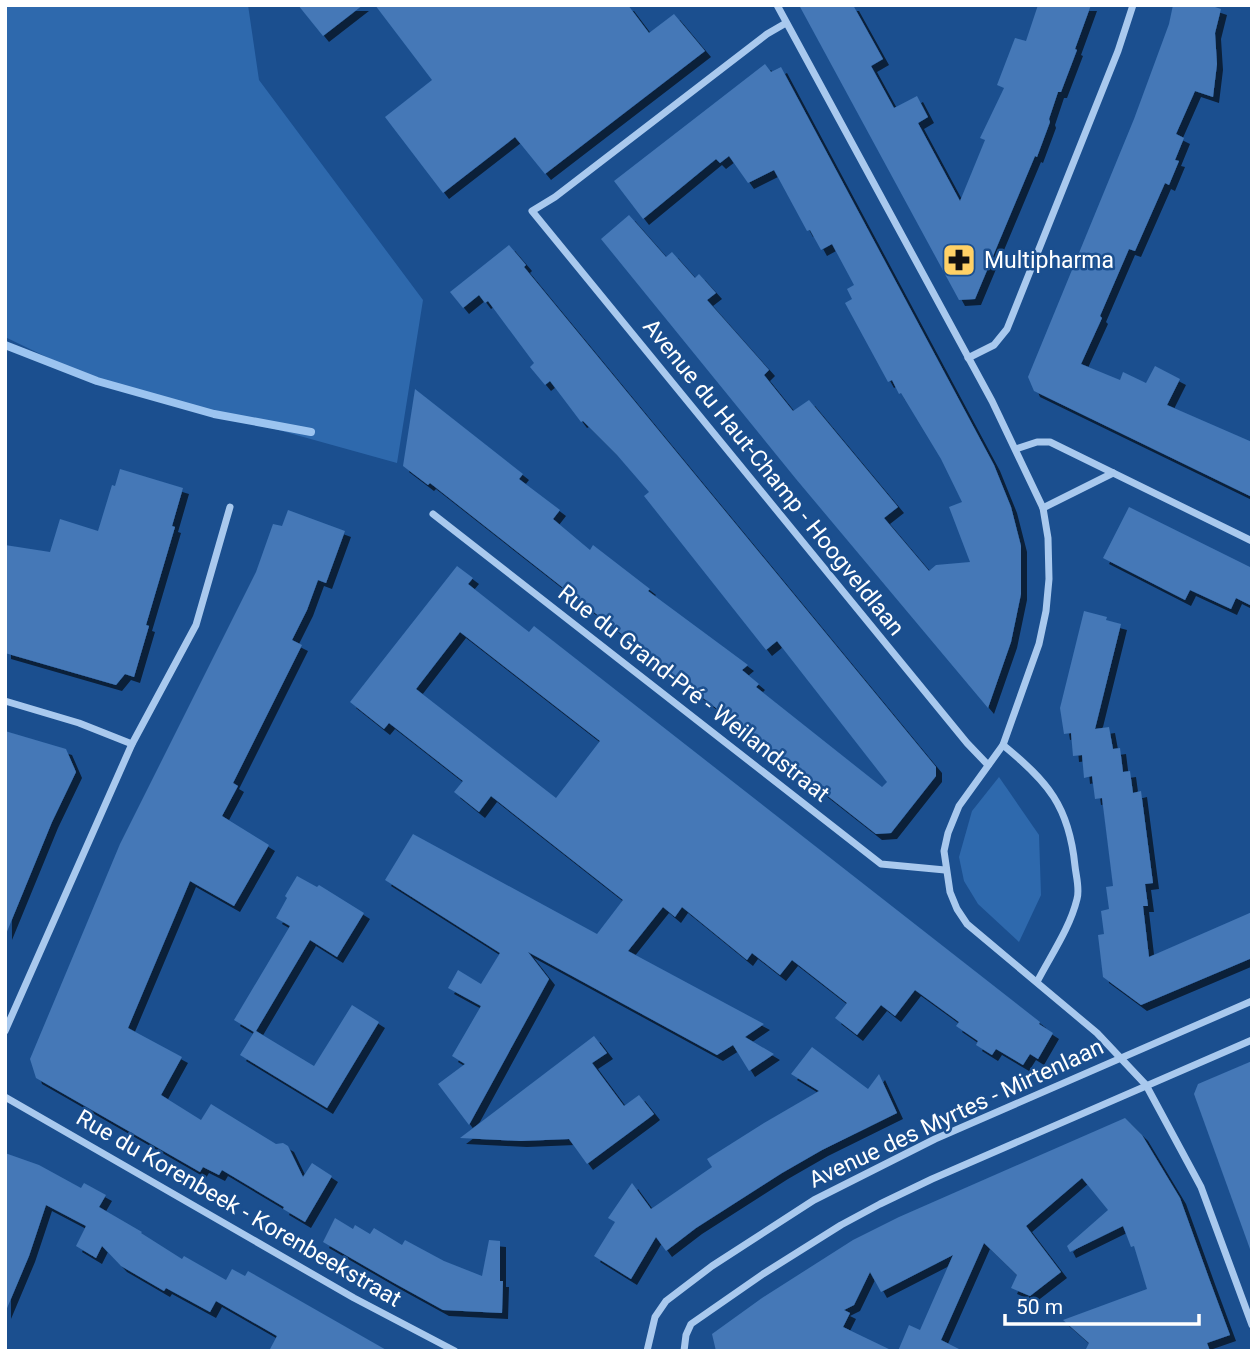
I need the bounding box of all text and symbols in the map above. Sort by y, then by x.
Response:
pharmacy icon: Multipharma [940,241,978,279]
place label: Multipharma [984,247,1114,274]
street label: Avenue du Haut-Champ - Hoogveldlaan [637,314,910,641]
street label: Rue du Grand-Pré - Weilandstraat [553,579,835,808]
street label: Avenue des Myrtes - Mirtenlaan [805,1033,1108,1194]
street label: Rue du Korenbeek - Korenbeekstraat [72,1104,406,1313]
scale bar [1005,1282,1199,1326]
text: 50 m [1016,1295,1063,1319]

